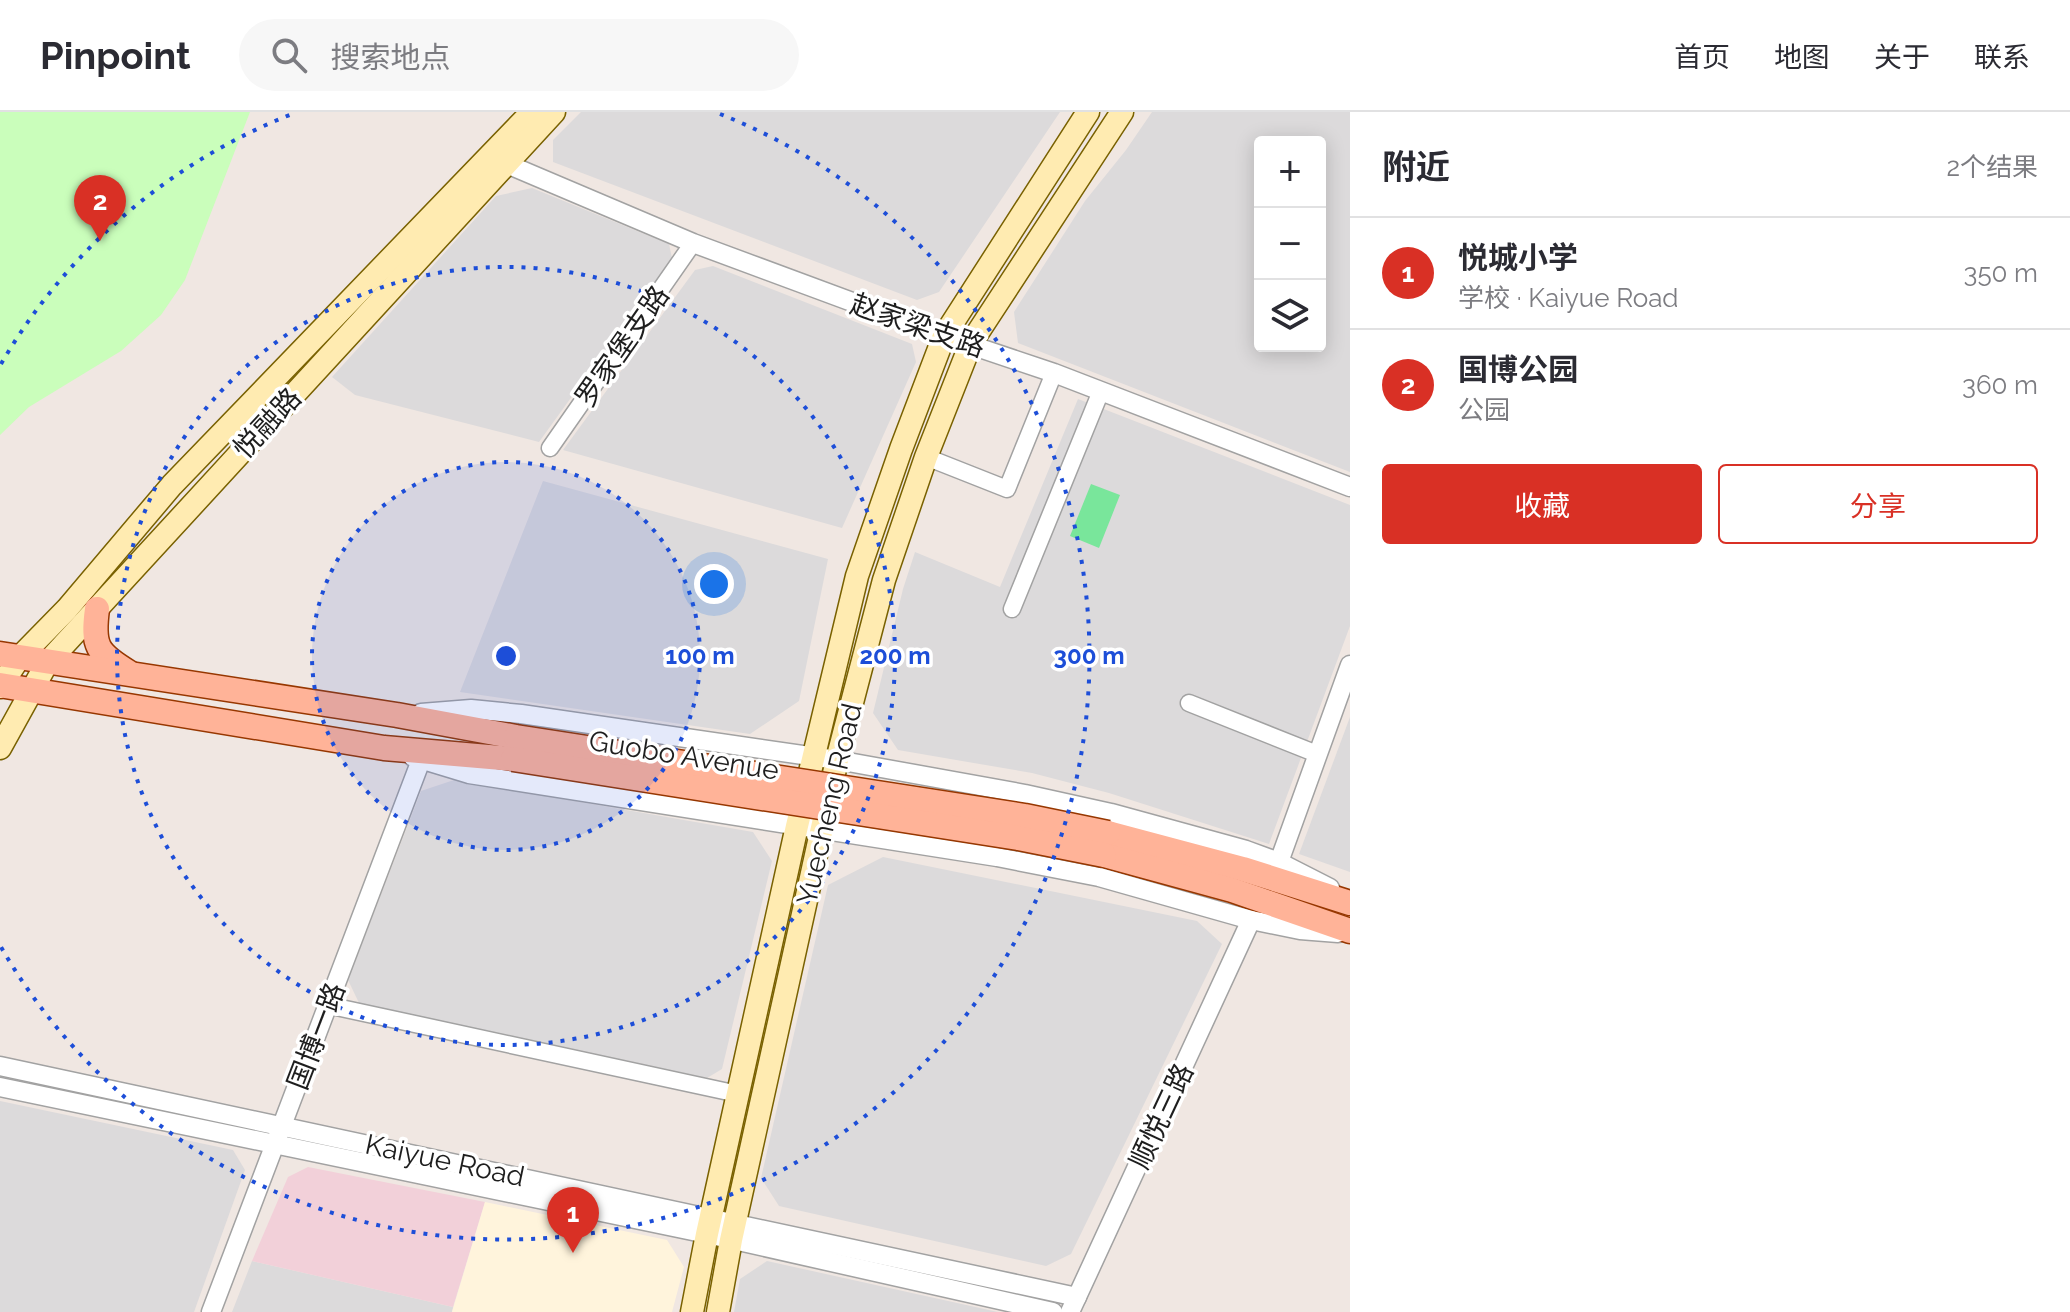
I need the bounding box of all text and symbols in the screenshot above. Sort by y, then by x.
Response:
search box [239,19,799,91]
text: Pinpoint [40,33,191,78]
icon: search [267,33,311,77]
text: 搜索地点 [331,40,451,75]
text: 首页 [1674,41,1730,74]
text: 地图 [1774,41,1830,74]
text: 关于 [1874,41,1930,74]
text: 联系 [1974,41,2030,74]
map controls [1254,136,1326,352]
button: + [1254,136,1326,208]
text: 附近 [1382,147,1450,187]
text: 2个结果 [1946,152,2038,182]
pin: 2 [74,175,126,241]
button: − [1254,208,1326,280]
text: 悦城小学 [1458,240,1578,275]
text: 1 [1402,258,1414,288]
text: 350 m [1964,258,2038,288]
street label: 罗家堡支路 [569,279,676,413]
button: layers [1254,280,1326,352]
text: 学校 · Kaiyue Road [1458,283,1679,313]
street label: 赵家梁支路 [846,287,989,364]
text: 国博公园 [1458,352,1578,387]
text: 2 [1401,370,1415,400]
text: 360 m [1962,370,2038,400]
street label: 悦融路 [227,381,308,465]
text: 公园 [1458,395,1510,425]
button: 收藏 [1382,464,1702,544]
button: 分享 [1718,464,2038,544]
your location [694,564,734,604]
text: 100 m [665,641,735,670]
text: 200 m [859,641,931,670]
text: 300 m [1054,641,1124,670]
centre of rings [492,642,520,670]
street label: Yuecheng Road [790,700,869,908]
street label: Guobo Avenue [587,724,781,787]
street label: 国博一路 [281,978,352,1094]
street label: 顺悦三路 [1123,1058,1200,1174]
street label: Kaiyue Road [362,1128,528,1193]
pin: 1 [547,1187,599,1253]

